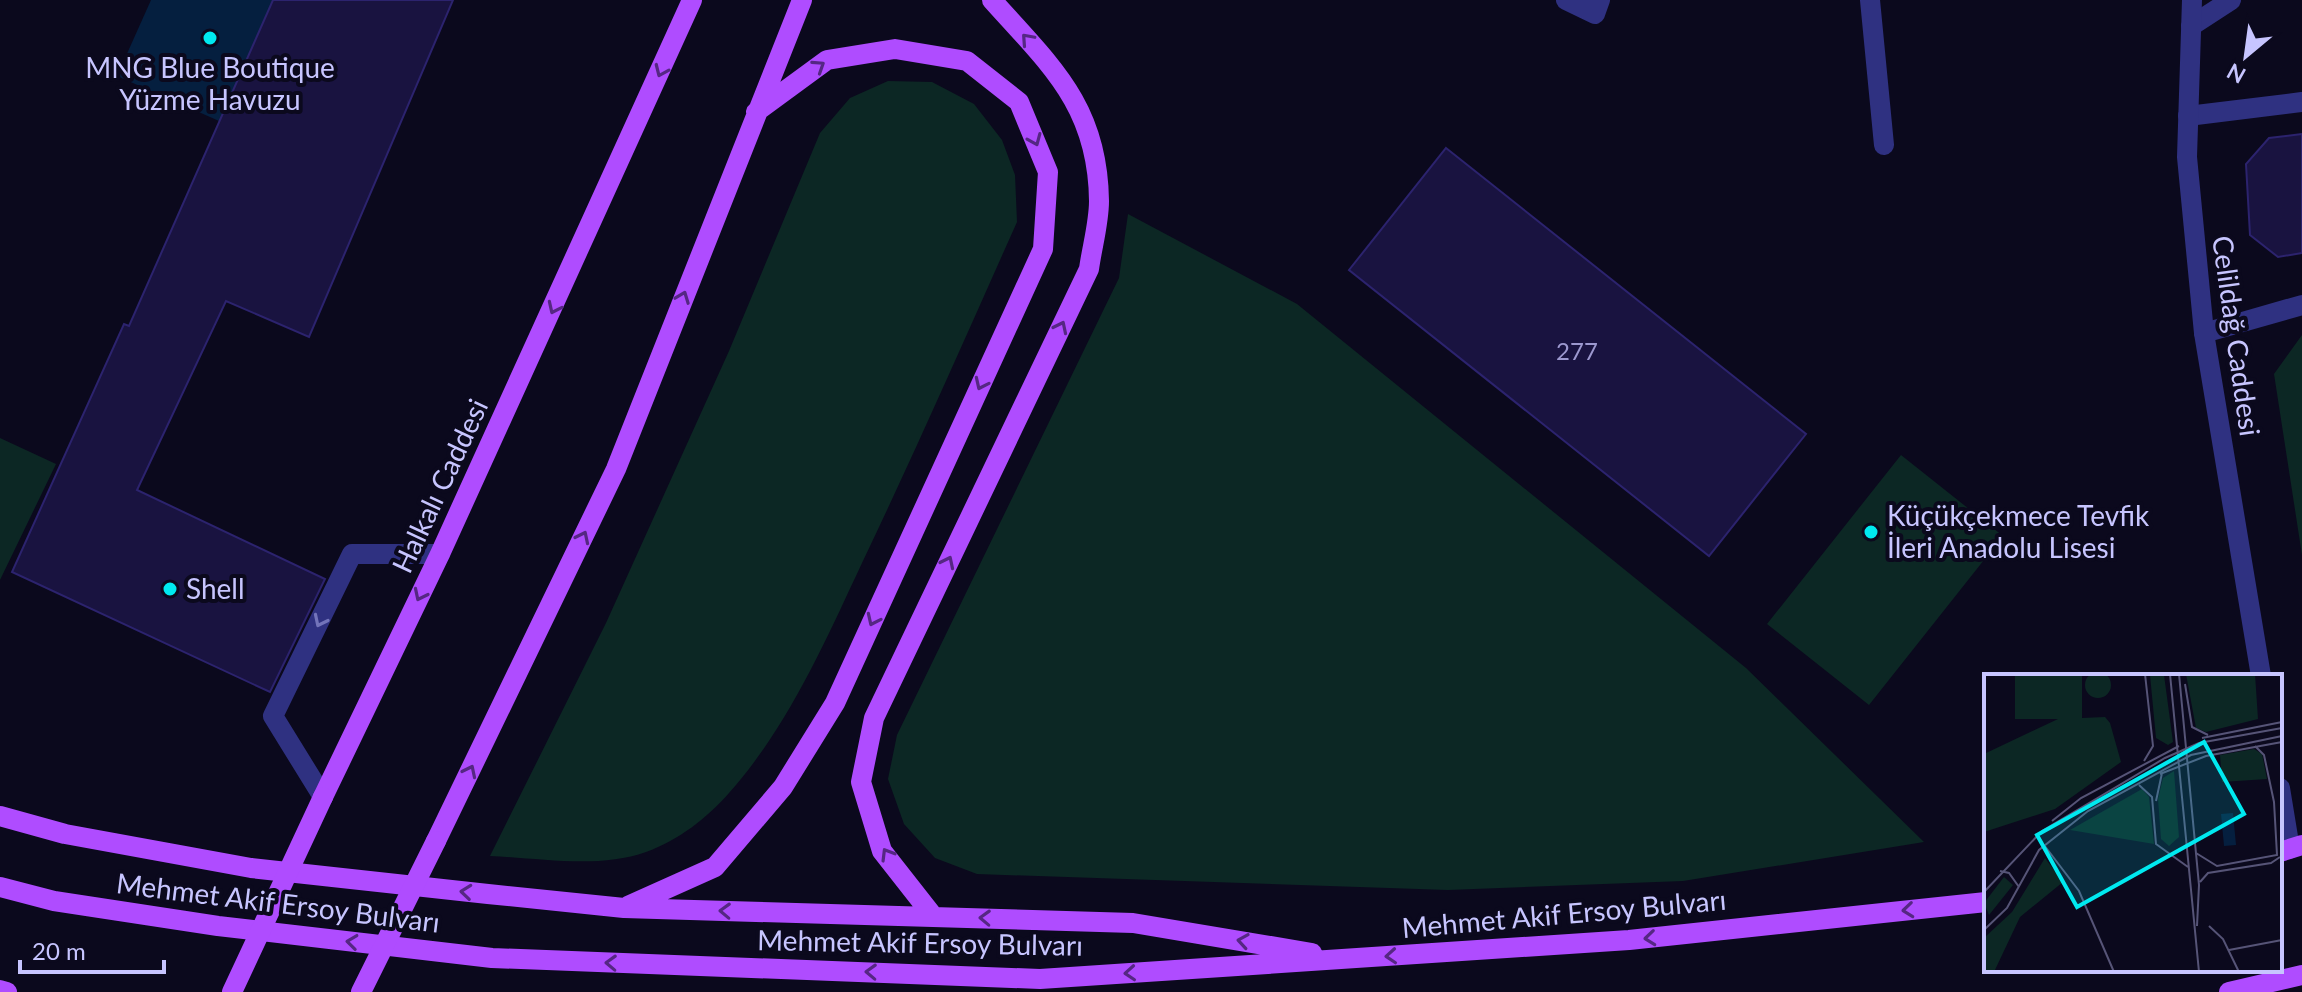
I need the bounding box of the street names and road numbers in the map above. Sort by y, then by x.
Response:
street label: Celildağ Caddesi [2206,233,2268,438]
street label: Halkalı Caddesi [384,393,494,578]
street label: Mehmet Akif Ersoy Bulvarı [114,865,442,939]
street label: Mehmet Akif Ersoy Bulvarı [1400,882,1728,944]
street label: Mehmet Akif Ersoy Bulvarı [757,922,1083,962]

